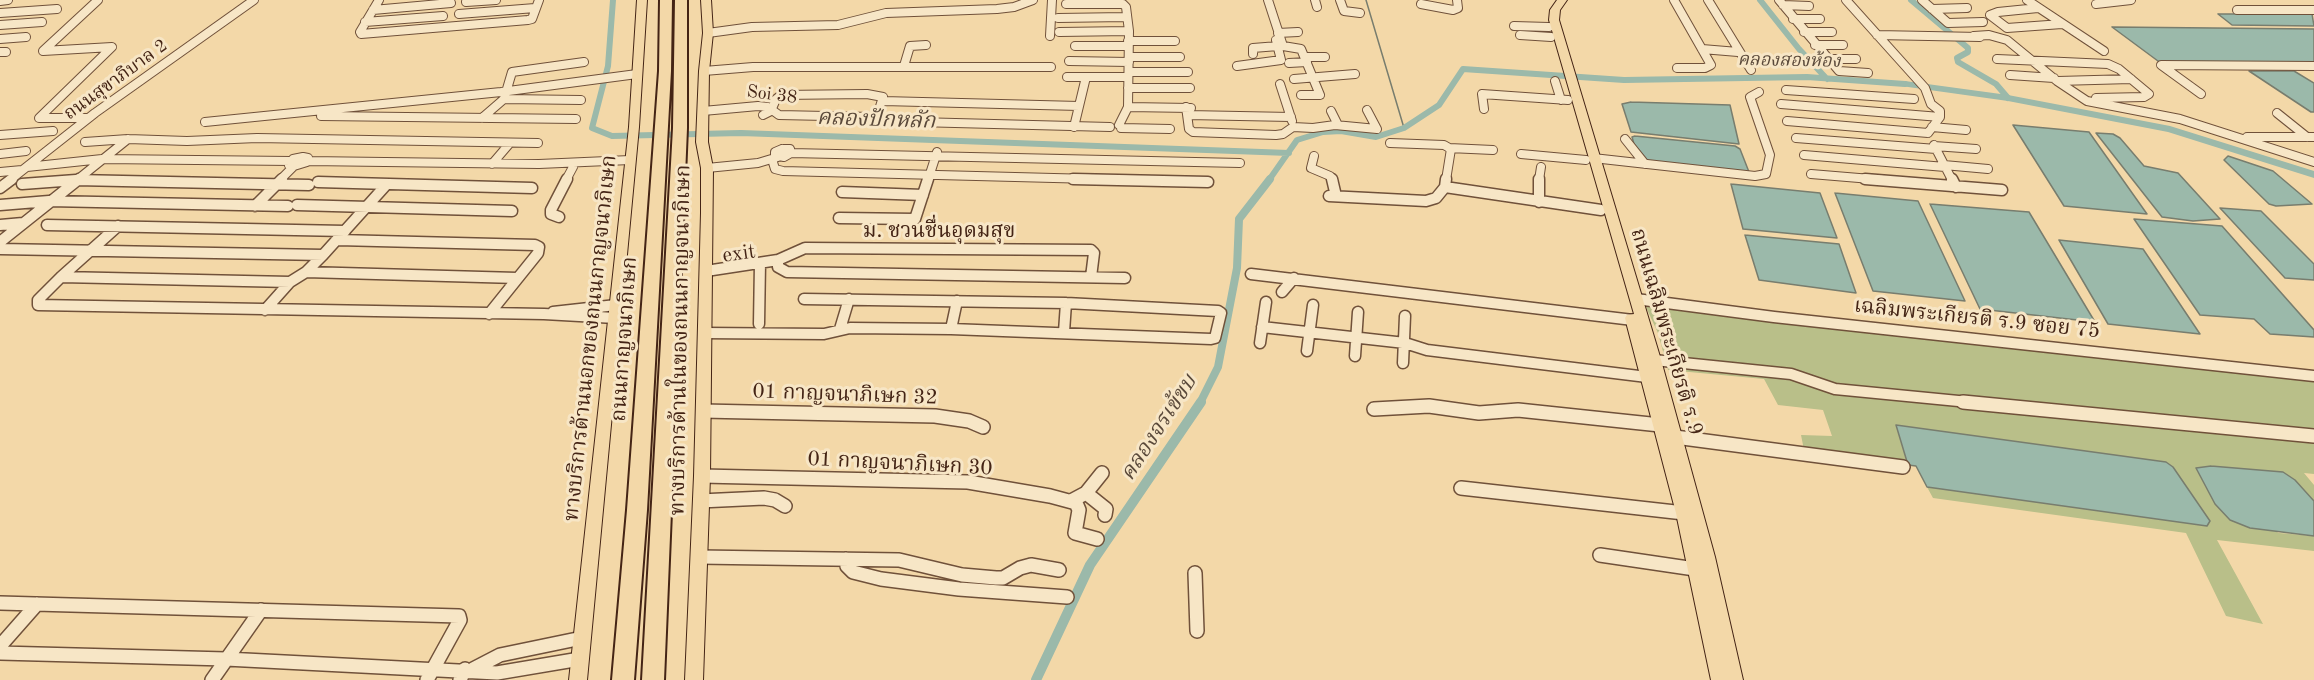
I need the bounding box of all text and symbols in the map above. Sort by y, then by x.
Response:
street label: ถนนสุขาภิบาล 2 [60,35,172,125]
water label: คลองสองห้อง [1737,49,1841,73]
street label: Soi 38 [745,81,799,109]
water label: คลองปักหลัก [816,105,936,135]
street label: ทางบริการด้านนอกของถนนกาญจนาภิเษก [559,154,623,522]
street label: ทางบริการด้านในของถนนกาญจนาภิเษก [665,164,697,516]
street label: ม. ชวนชื่นอุดมสุข [863,218,1015,244]
street label: ถนนเฉลิมพระเกียรติ ร.9 [1624,226,1708,438]
street label: exit [721,239,757,269]
street label: ถนนกาญจนาภิเษก [607,256,643,422]
street label: เฉลิมพระเกียรติ ร.9 ซอย 75 [1853,294,2101,344]
water label: คลองจรเข้ขบ [1115,370,1203,486]
street label: 01 กาญจนาภิเษก 32 [752,379,938,411]
street label: 01 กาญจนาภิเษก 30 [807,447,993,481]

